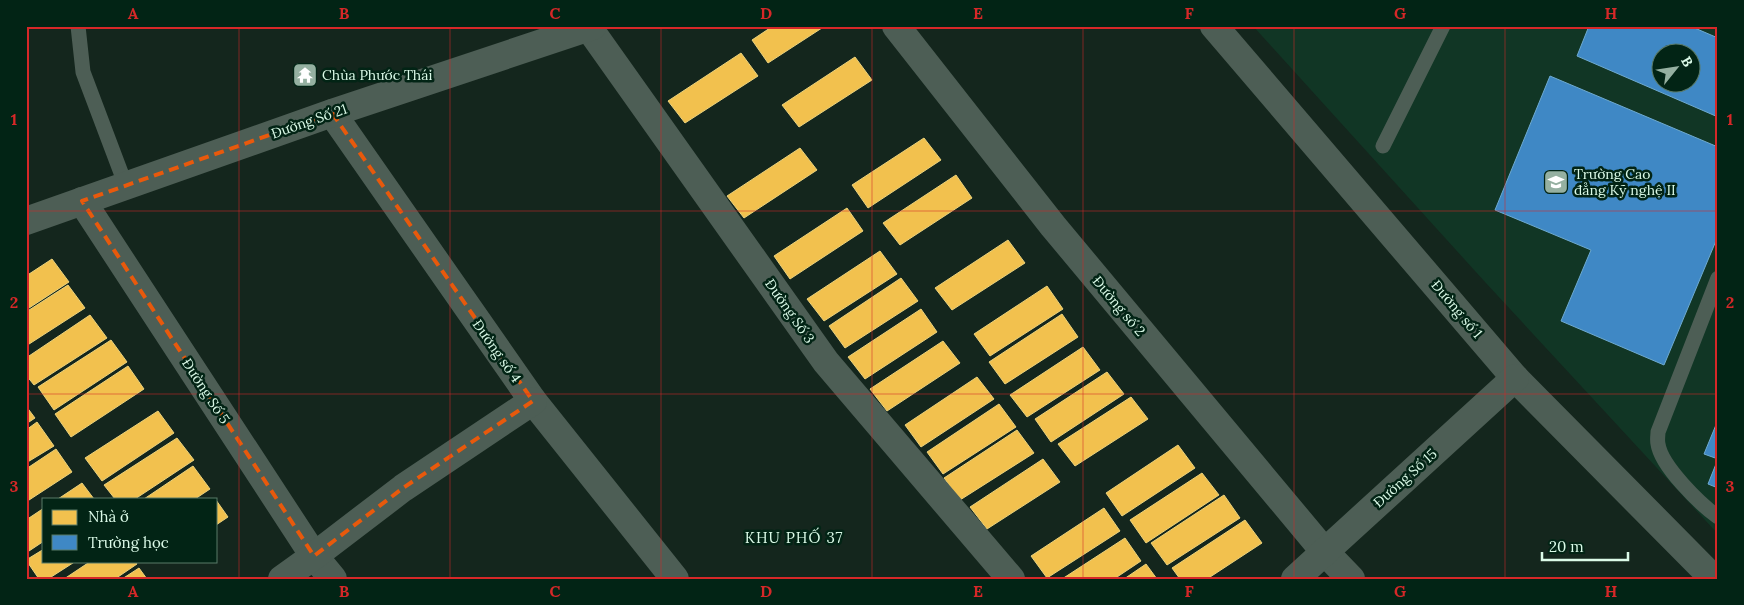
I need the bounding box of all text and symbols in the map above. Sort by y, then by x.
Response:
text: A [128,3,139,23]
text: B [339,3,350,23]
text: C [549,3,561,23]
text: D [760,3,772,23]
text: E [973,3,983,23]
text: F [1184,3,1194,23]
text: G [1394,3,1406,23]
text: H [1605,3,1618,23]
north arrow [1652,42,1702,92]
text: B [1677,53,1697,70]
temple icon: Chùa Phước Thái [292,62,318,88]
place label: Chùa Phước Thái [322,66,432,84]
street label: Đường Số 21 [269,100,349,142]
text: 1 [11,109,17,129]
text: 1 [1727,109,1733,129]
place label: Trường Cao đẳng Kỹ nghệ II [1574,165,1676,199]
school or university icon: Trường Cao đẳng Kỹ nghệ II [1543,169,1569,195]
street label: Đường số 2 [1089,272,1149,340]
street label: Đường Số 3 [761,275,819,347]
street label: Đường số 1 [1427,276,1487,342]
text: 2 [10,292,18,312]
text: 2 [1726,292,1734,312]
street label: Đường số 4 [469,316,525,386]
street label: Đường Số 5 [178,355,234,427]
street label: Đường Số 15 [1369,445,1441,511]
text: 3 [10,476,19,496]
text: 3 [1726,476,1735,496]
legend [42,498,218,562]
text: Nhà ở [88,507,129,526]
district label: KHU PHỐ 37 [745,527,843,547]
scale bar [1542,530,1628,562]
text: Trường học [88,533,169,552]
text: 20 m [1549,537,1584,556]
text: A [128,581,139,601]
text: B [339,581,350,601]
text: C [549,581,561,601]
text: D [760,581,772,601]
text: E [973,581,983,601]
text: F [1184,581,1194,601]
text: G [1394,581,1406,601]
text: H [1605,581,1618,601]

